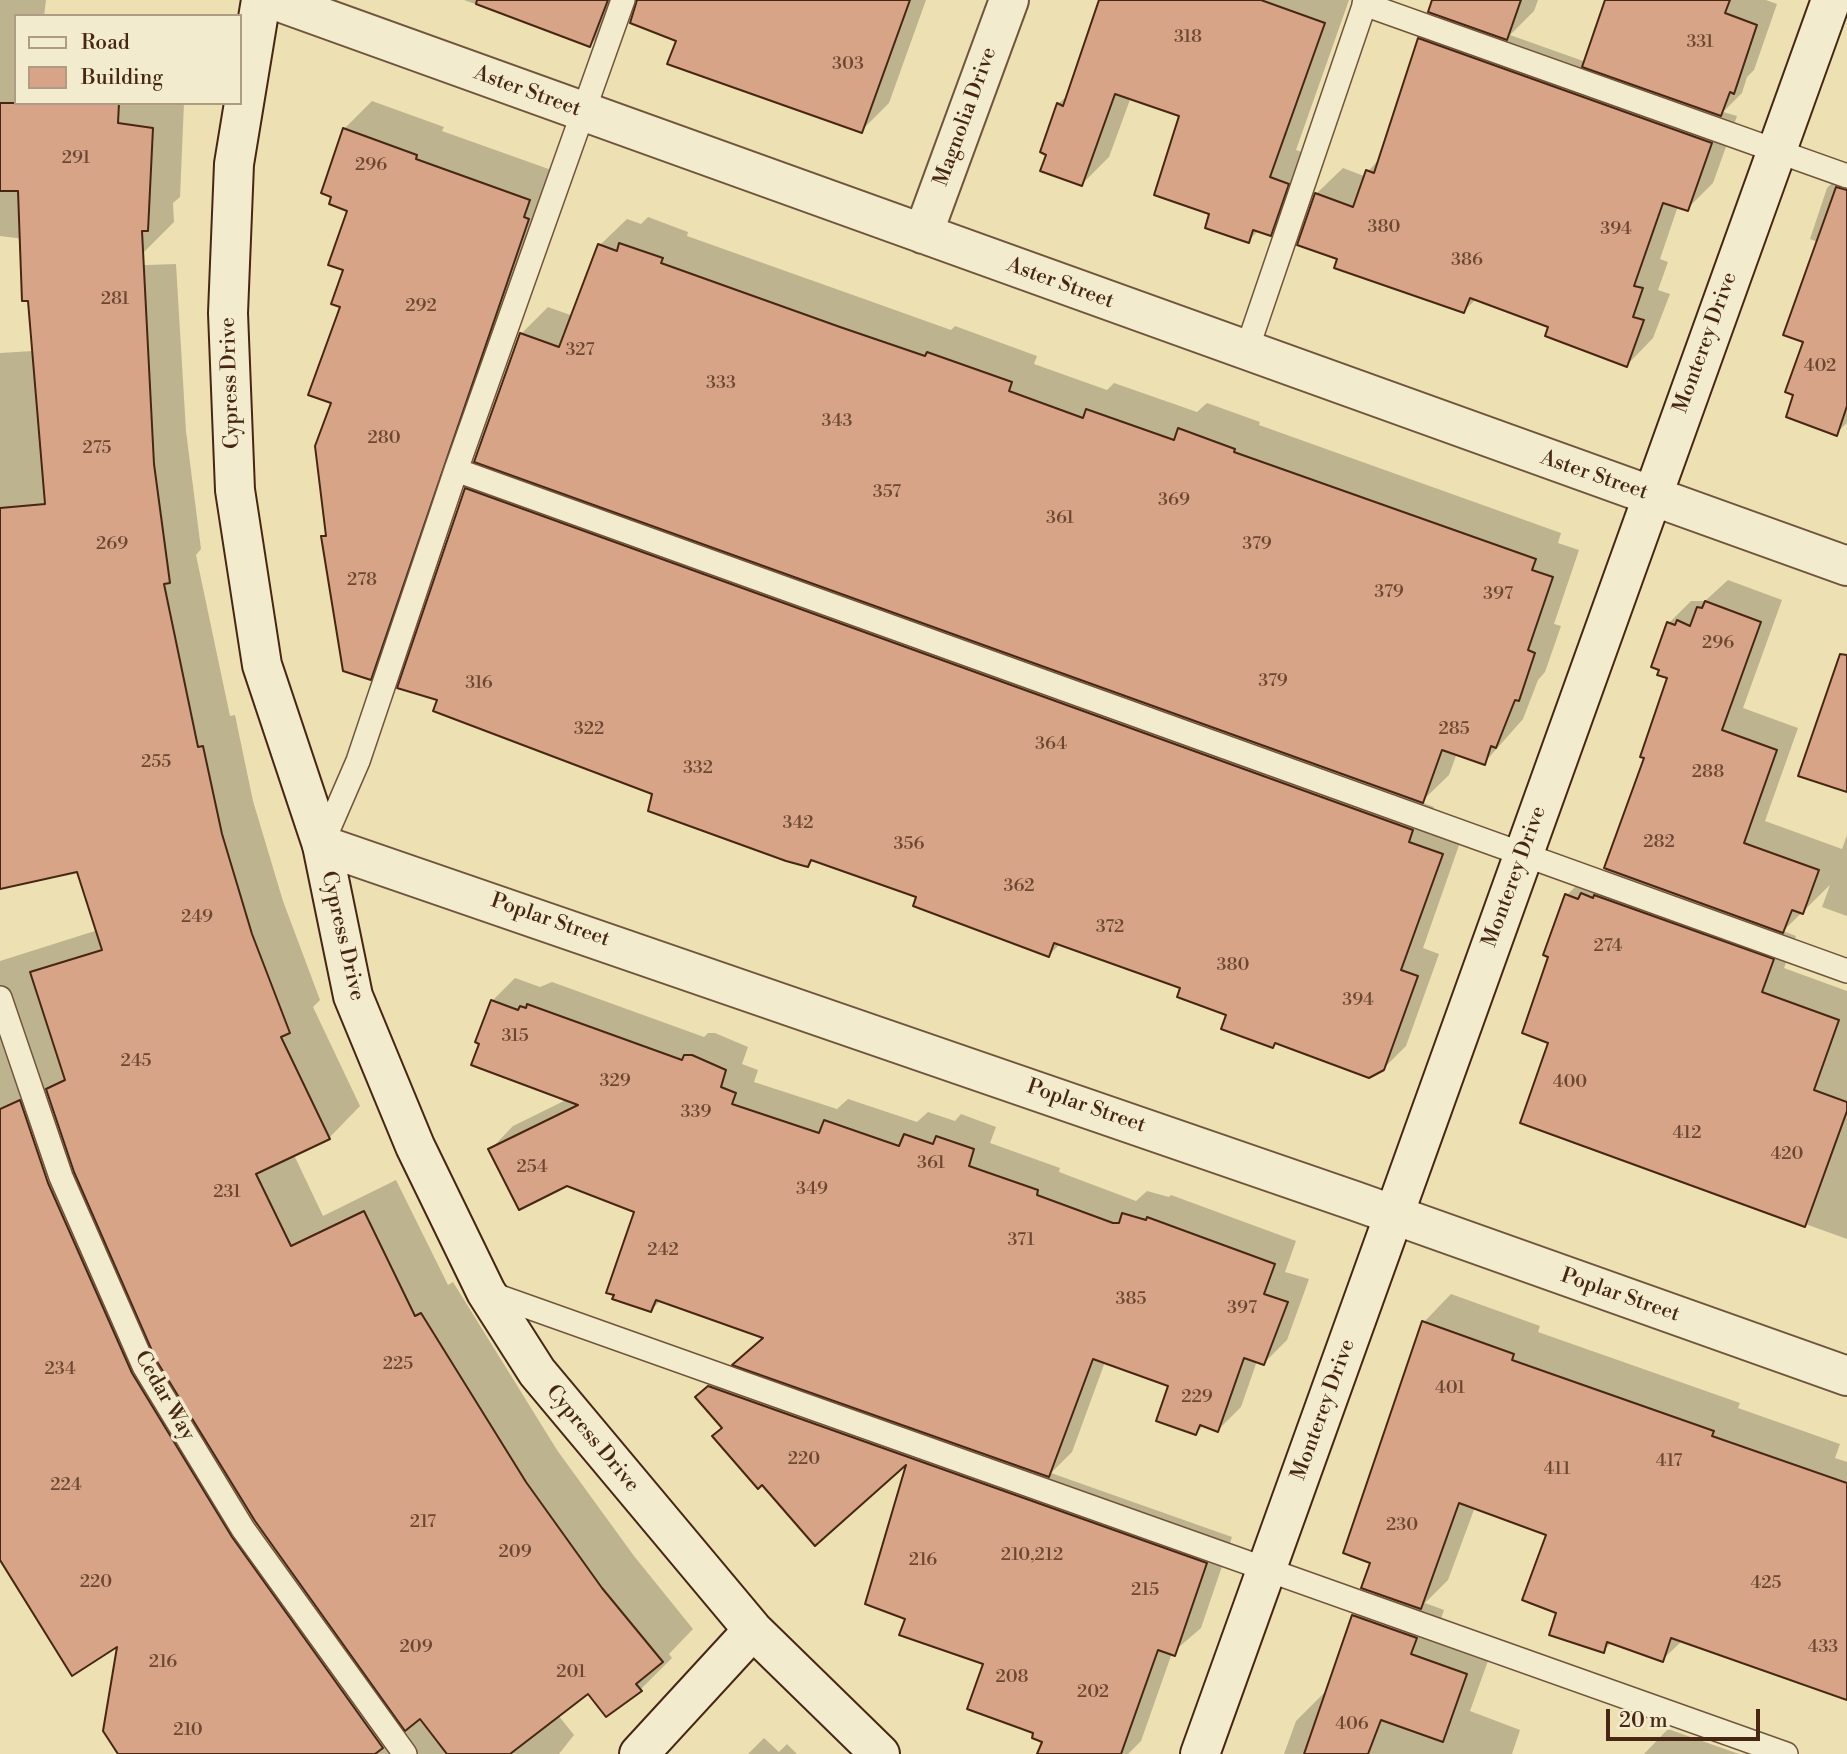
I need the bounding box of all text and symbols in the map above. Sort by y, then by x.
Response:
legend [14,14,242,105]
house number: 318 [1174,27,1202,49]
text: Road [81,30,130,56]
house number: 331 [1686,32,1714,54]
street label: Magnolia Drive [929,44,1003,190]
house number: 303 [832,54,864,76]
street label: Aster Street [470,61,584,123]
text: Building [81,65,163,91]
house number: 291 [62,148,90,170]
house number: 296 [355,155,387,177]
house number: 380 [1368,217,1400,239]
house number: 394 [1600,219,1632,241]
house number: 386 [1451,250,1483,272]
street label: Aster Street [1003,253,1117,315]
street label: Monterey Drive [1669,269,1743,417]
house number: 281 [101,289,129,311]
house number: 292 [405,296,437,318]
street label: Cypress Drive [216,317,246,449]
house number: 327 [565,340,595,362]
house number: 402 [1804,356,1836,378]
house number: 333 [706,373,736,395]
house number: 343 [822,411,852,433]
house number: 280 [367,428,401,450]
house number: 275 [83,438,111,460]
street label: Aster Street [1537,446,1651,506]
house number: 357 [873,482,901,504]
house number: 369 [1158,490,1190,512]
house number: 361 [1046,508,1074,530]
house number: 269 [96,534,128,556]
house number: 379 [1242,534,1272,556]
house number: 278 [347,570,377,592]
house number: 379 [1374,582,1404,604]
house number: 397 [1483,584,1513,606]
house number: 296 [1702,633,1734,655]
house number: 379 [1258,671,1288,693]
house number: 316 [465,673,493,695]
house number: 322 [574,719,604,741]
house number: 285 [1438,719,1470,741]
house number: 364 [1035,734,1067,756]
house number: 255 [141,752,171,774]
house number: 332 [683,758,713,780]
house number: 288 [1692,762,1724,784]
street label: Monterey Drive [1478,803,1552,951]
house number: 342 [782,813,814,835]
house number: 282 [1643,832,1675,854]
house number: 356 [894,834,924,856]
street label: Cypress Drive [315,869,369,1003]
house number: 362 [1003,876,1035,898]
street label: Poplar Street [487,889,613,953]
house number: 249 [181,907,213,929]
house number: 372 [1096,917,1124,939]
house number: 274 [1594,936,1622,958]
house number: 380 [1217,955,1249,977]
house number: 394 [1342,990,1374,1012]
house number: 315 [501,1026,529,1048]
house number: 245 [120,1051,152,1073]
house number: 329 [599,1071,631,1093]
house number: 400 [1553,1072,1587,1094]
street label: Poplar Street [1023,1075,1149,1139]
house number: 339 [681,1102,711,1124]
house number: 412 [1672,1123,1702,1145]
house number: 420 [1771,1144,1803,1166]
house number: 361 [917,1153,945,1175]
house number: 254 [516,1157,548,1179]
house number: 349 [796,1179,828,1201]
house number: 231 [213,1182,241,1204]
house number: 371 [1007,1230,1035,1252]
house number: 242 [647,1240,679,1262]
street label: Poplar Street [1557,1264,1683,1328]
house number: 385 [1116,1289,1146,1311]
house number: 397 [1227,1298,1257,1320]
street label: Monterey Drive [1287,1336,1361,1484]
street label: Cedar Way [128,1347,200,1445]
house number: 225 [383,1354,413,1376]
house number: 234 [44,1359,76,1381]
house number: 401 [1435,1378,1465,1400]
street label: Cypress Drive [540,1380,644,1498]
house number: 229 [1181,1387,1213,1409]
house number: 220 [788,1449,820,1471]
house number: 417 [1656,1451,1682,1473]
house number: 411 [1544,1459,1570,1481]
house number: 224 [50,1475,82,1497]
house number: 217 [410,1512,436,1534]
house number: 230 [1386,1515,1418,1537]
house number: 209 [498,1542,532,1564]
house number: 210,212 [1001,1545,1063,1567]
house number: 216 [909,1550,937,1572]
house number: 220 [80,1572,112,1594]
house number: 425 [1751,1573,1781,1595]
house number: 215 [1131,1580,1159,1602]
house number: 209 [399,1637,433,1659]
house number: 433 [1808,1637,1838,1659]
house number: 216 [149,1652,177,1674]
house number: 201 [556,1662,586,1684]
house number: 208 [995,1667,1029,1689]
house number: 202 [1077,1682,1109,1704]
scale bar [1609,1694,1763,1738]
text: 20 m [1619,1708,1668,1734]
house number: 406 [1335,1714,1369,1736]
house number: 210 [173,1720,203,1742]

